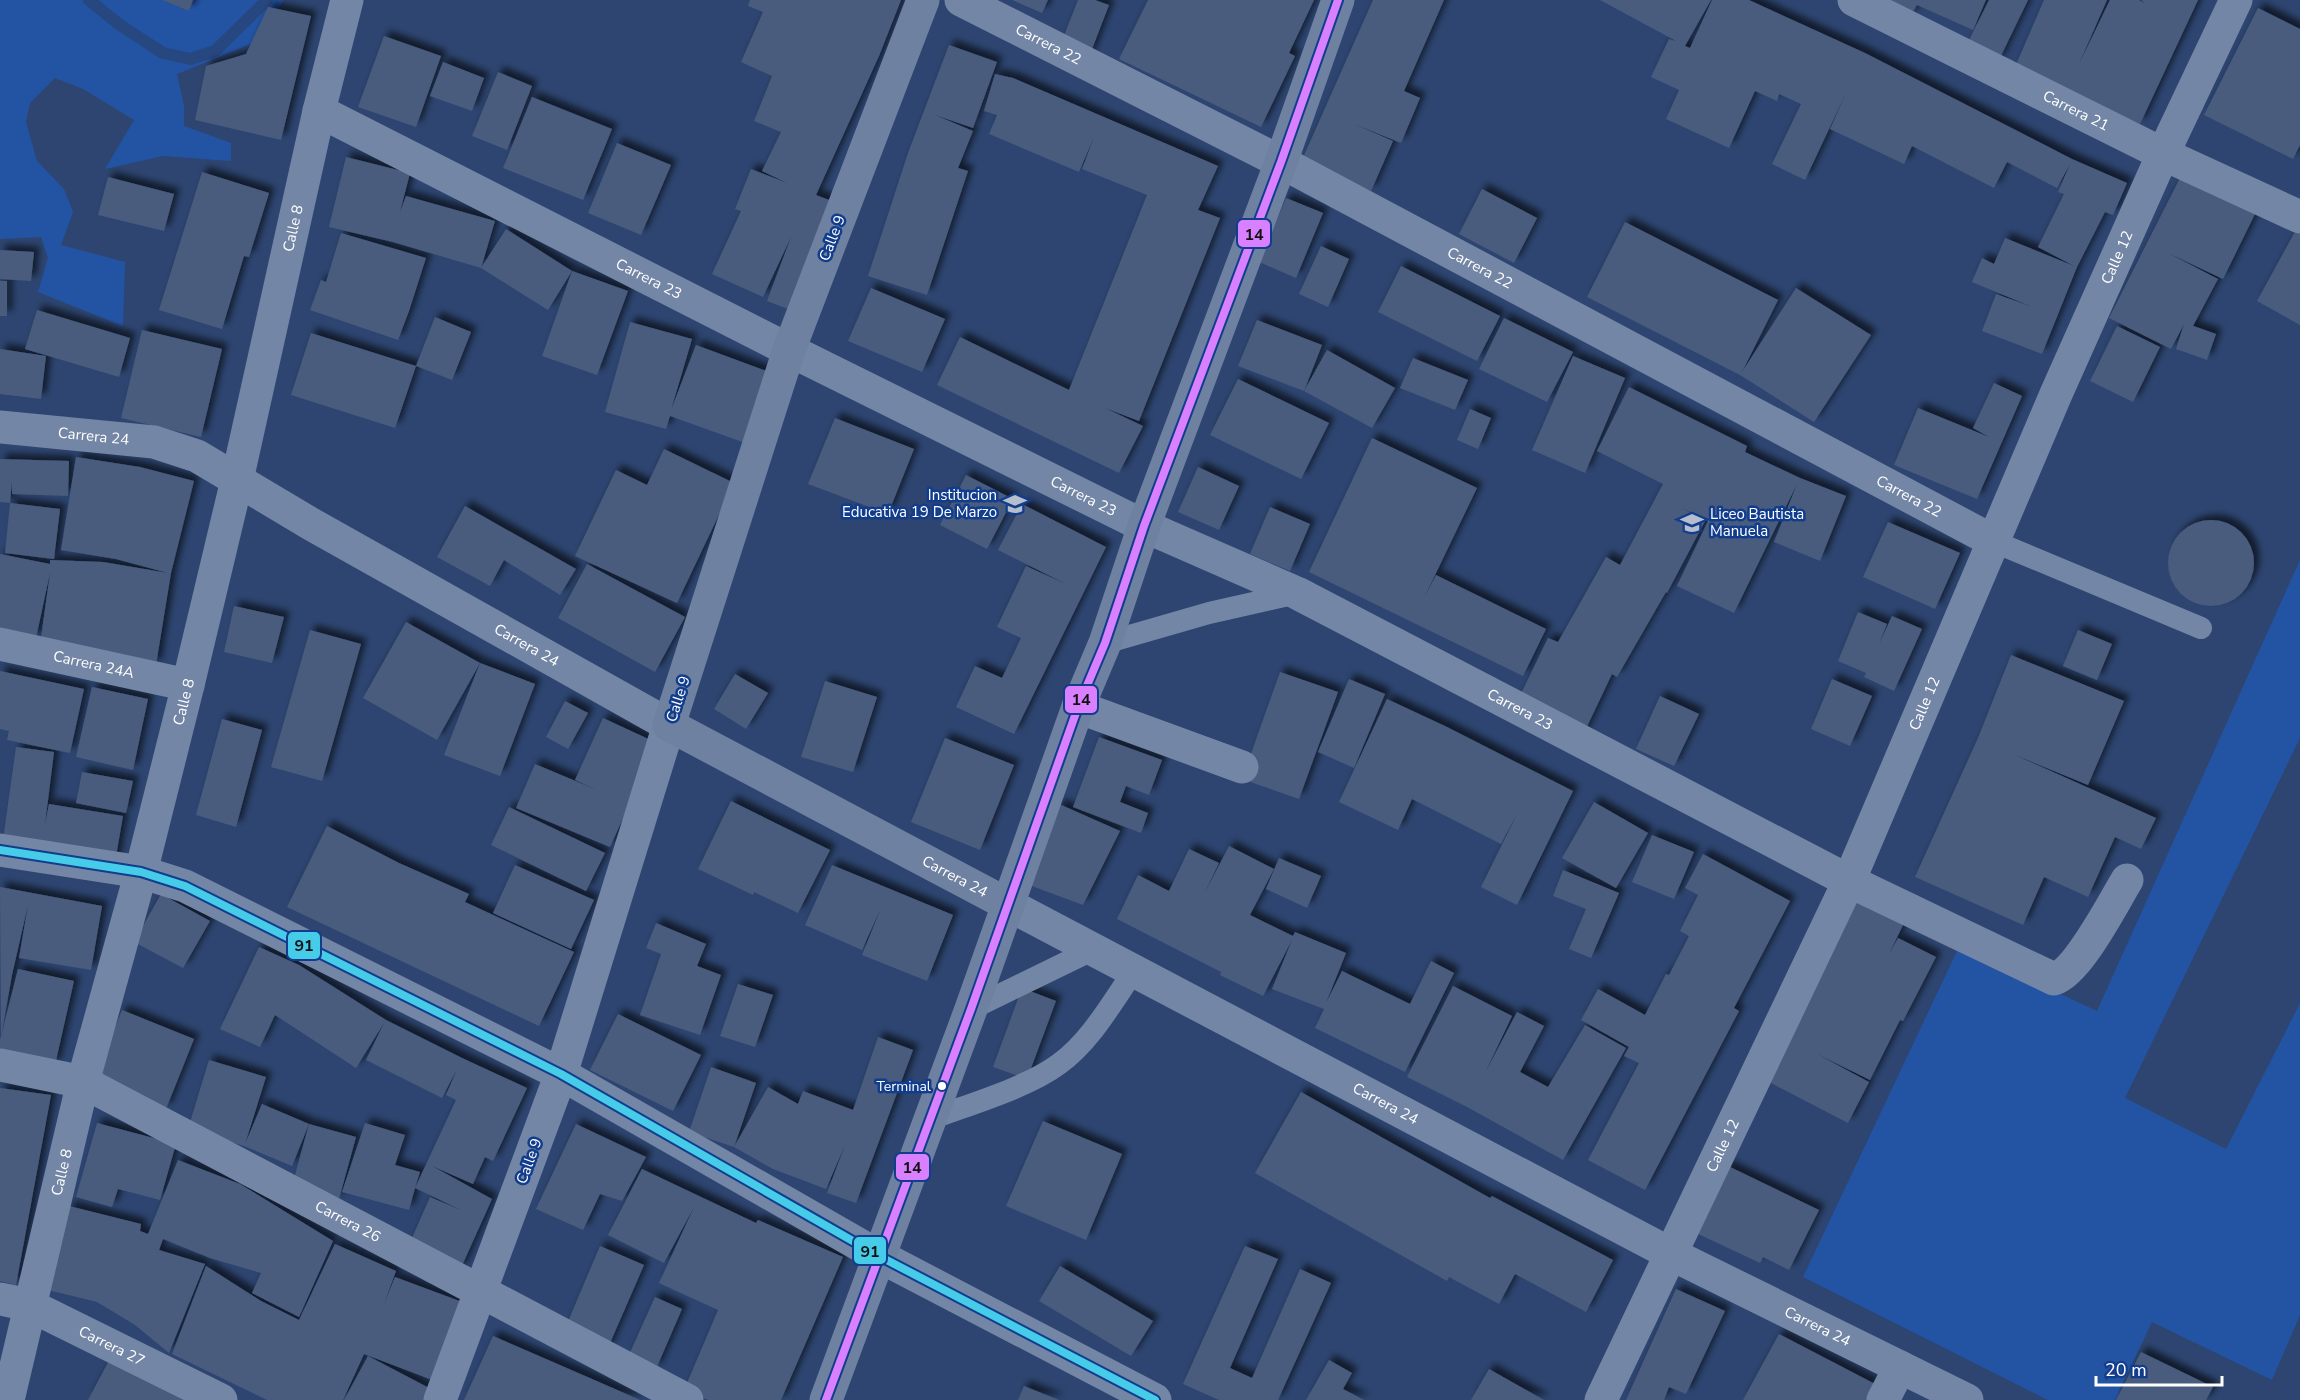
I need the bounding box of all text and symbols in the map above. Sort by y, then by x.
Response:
street label: Carrera 22 [1012,19,1085,69]
street label: Carrera 21 [2039,86,2112,136]
street label: Calle 8 [278,203,308,254]
street label: Calle 9 [814,212,850,264]
line badge: 14 [1237,219,1271,248]
text: 14 [1244,224,1264,246]
street label: Calle 12 [2096,227,2138,287]
street label: Carrera 22 [1444,242,1516,294]
street label: Carrera 23 [612,254,685,304]
street label: Carrera 24 [57,423,130,450]
street label: Carrera 23 [1047,471,1120,521]
street label: Carrera 22 [1873,471,1945,522]
place label: Institucion Educativa 19 De Marzo [842,485,997,522]
school or university icon: Institucion Educativa 19 De Marzo [1002,491,1028,517]
place label: Liceo Bautista Manuela [1710,504,1804,541]
school or university icon: Liceo Bautista Manuela [1679,510,1705,536]
street label: Carrera 24 [491,619,563,671]
street label: Carrera 24A [51,646,136,683]
street label: Calle 9 [661,673,695,725]
street label: Calle 12 [1904,674,1945,733]
street label: Calle 8 [168,677,199,727]
street label: Carrera 23 [1484,684,1556,735]
line badge: 14 [1064,685,1098,714]
text: 14 [1071,689,1091,711]
street label: Carrera 24 [919,851,991,902]
line badge: 91 [287,931,321,960]
text: 91 [294,935,314,957]
place label: Terminal [876,1077,932,1096]
street label: Carrera 24 [1349,1078,1422,1129]
marker: Terminal [936,1080,948,1092]
street label: Calle 12 [1701,1116,1744,1175]
street label: Calle 9 [511,1135,547,1187]
street label: Calle 8 [47,1147,77,1198]
line badge: 14 [895,1153,930,1181]
text: 14 [902,1157,922,1179]
street label: Carrera 26 [311,1196,384,1247]
line badge: 91 [853,1236,887,1265]
text: 91 [860,1241,880,1263]
street label: Carrera 24 [1781,1301,1854,1351]
street label: Carrera 27 [75,1321,148,1371]
scale bar [2096,1349,2222,1387]
text: 20 m [2105,1358,2147,1382]

